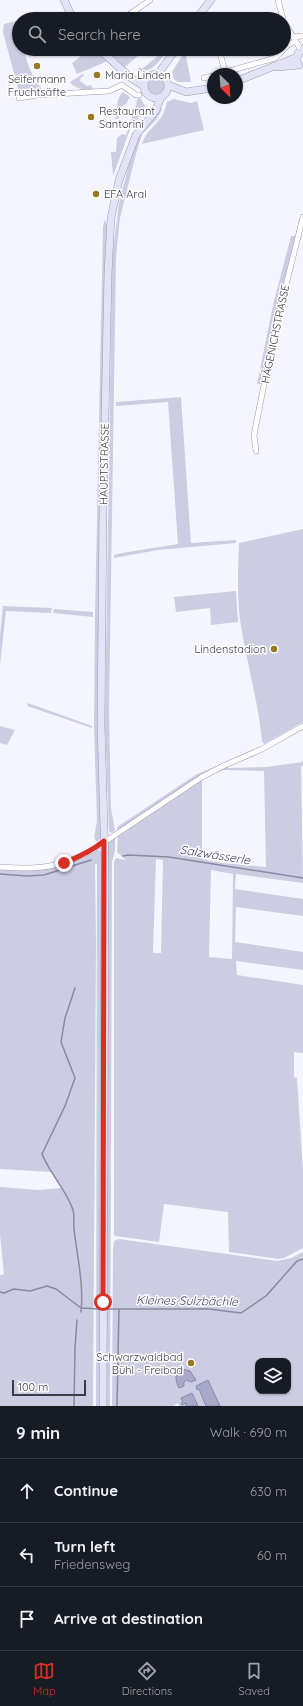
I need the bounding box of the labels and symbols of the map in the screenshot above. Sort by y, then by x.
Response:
marker: Seifermann Fruchtsäfte [32,61,42,71]
place label: Maria Linden [105,68,171,82]
north arrow [207,68,243,104]
marker: Maria Linden [92,70,102,80]
place label: Seifermann Fruchtsäfte [8,72,66,99]
place label: Restaurant Santorini [99,104,155,131]
marker: Restaurant Santorini [86,112,96,122]
place label: EFA Aral [104,187,147,201]
marker: EFA Aral [91,189,101,199]
street label: HÄGENICHSTRASSE [258,283,292,385]
street label: HAUPTSTRASSE [96,423,112,505]
place label: Lindenstadion [195,642,266,656]
marker: Lindenstadion [269,644,279,654]
water label: Salzwässerle [179,842,252,868]
route end [55,854,73,872]
water label: Kleines Sulzbächle [136,1292,239,1309]
route start [94,1293,112,1311]
place label: Schwarzwaldbad Bühl - Freibad [96,1350,183,1377]
marker: Schwarzwaldbad Bühl - Freibad [186,1358,196,1368]
scale bar [12,1378,86,1397]

